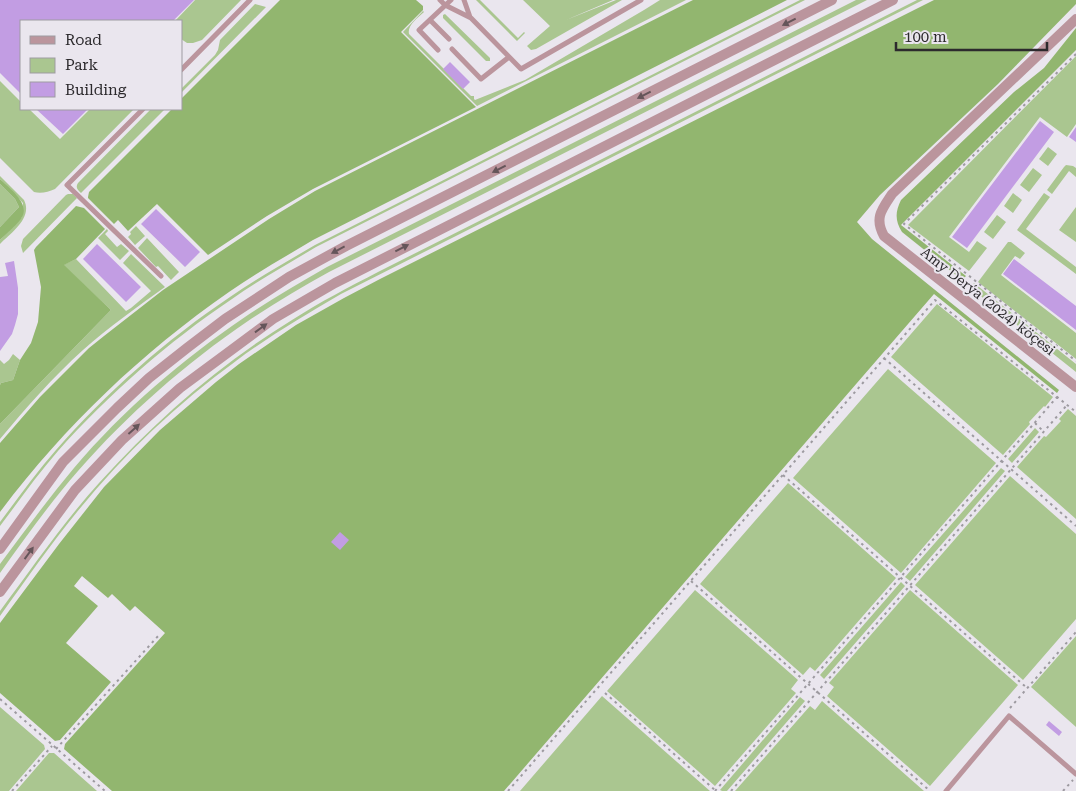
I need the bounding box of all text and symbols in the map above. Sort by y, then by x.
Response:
one-way arrow [782,18,796,26]
legend [20,20,182,110]
scale bar [896,20,1047,52]
text: 100 m [904,28,947,46]
text: Road [65,31,102,49]
text: Park [65,56,99,74]
text: Building [65,81,127,99]
one-way arrow [637,91,651,99]
one-way arrow [492,165,506,173]
one-way arrow [395,244,409,252]
street label: Amy Derýa (2024) köçesi [918,244,1059,359]
one-way arrow [331,246,346,254]
one-way arrow [254,323,268,333]
one-way arrow [128,424,141,435]
one-way arrow [24,546,34,560]

